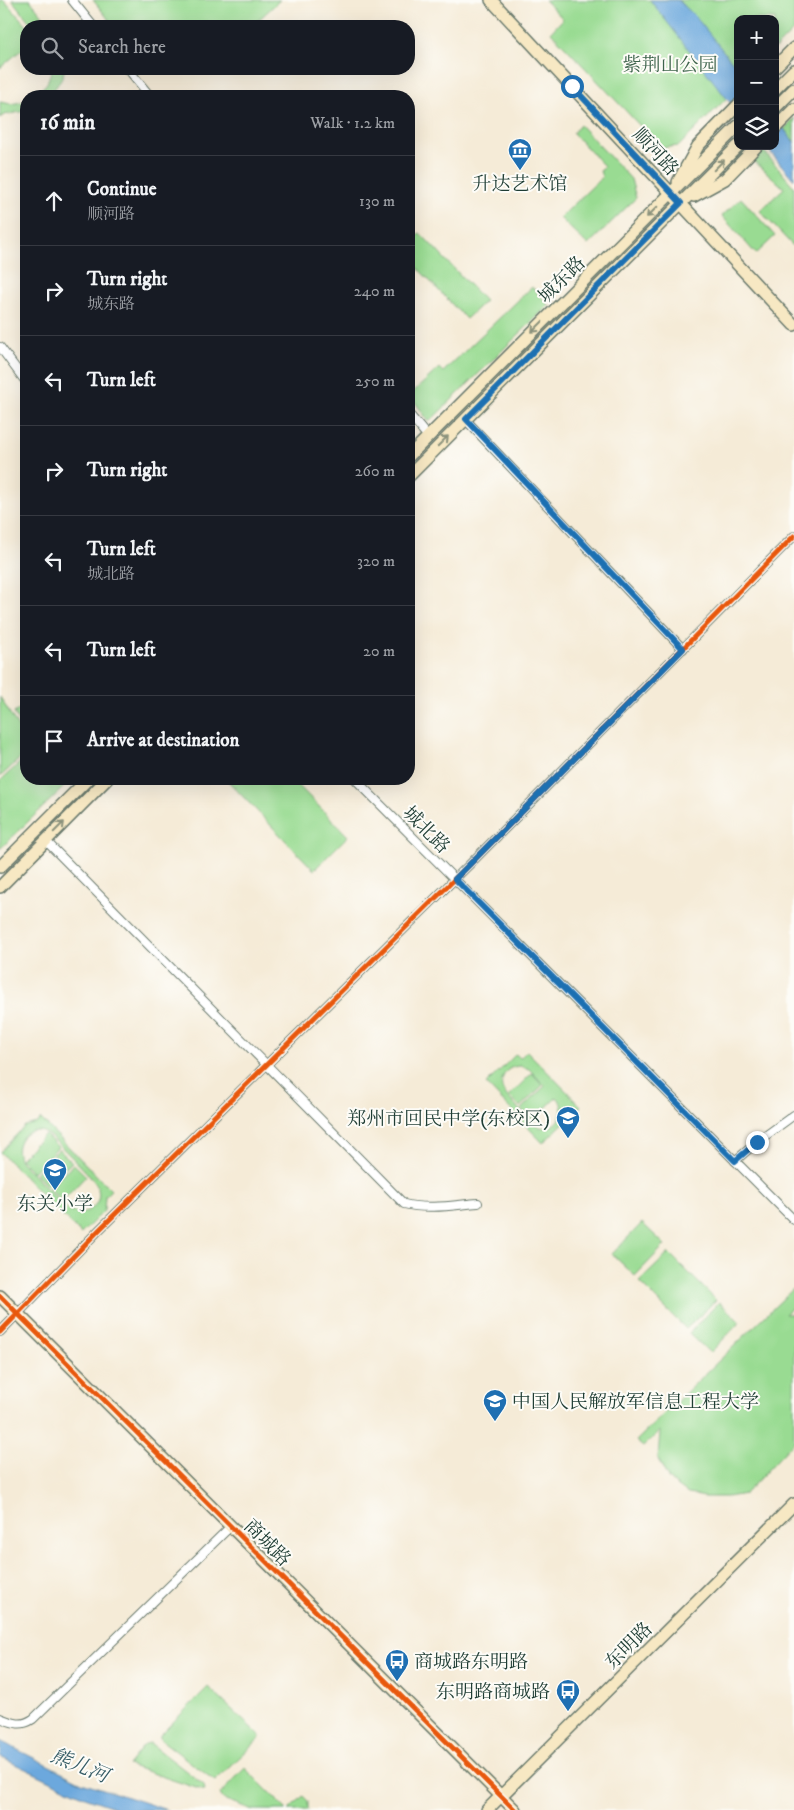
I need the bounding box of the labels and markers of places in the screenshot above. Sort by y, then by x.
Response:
museum icon: 升达艺术馆 [507,137,533,171]
place label: 升达艺术馆 [472,173,568,196]
school or university icon: 郑州市回民中学(东校区) [555,1105,581,1139]
place label: 郑州市回民中学(东校区) [347,1108,550,1131]
school or university icon: 东关小学 [42,1157,68,1191]
place label: 东关小学 [17,1193,93,1216]
school or university icon: 中国人民解放军信息工程大学 [482,1388,508,1422]
place label: 中国人民解放军信息工程大学 [512,1391,759,1414]
bus stop icon: 商城路东明路 [384,1648,410,1682]
place label: 商城路东明路 [414,1651,528,1674]
bus stop icon: 东明路商城路 [555,1678,581,1712]
place label: 东明路商城路 [436,1681,550,1704]

